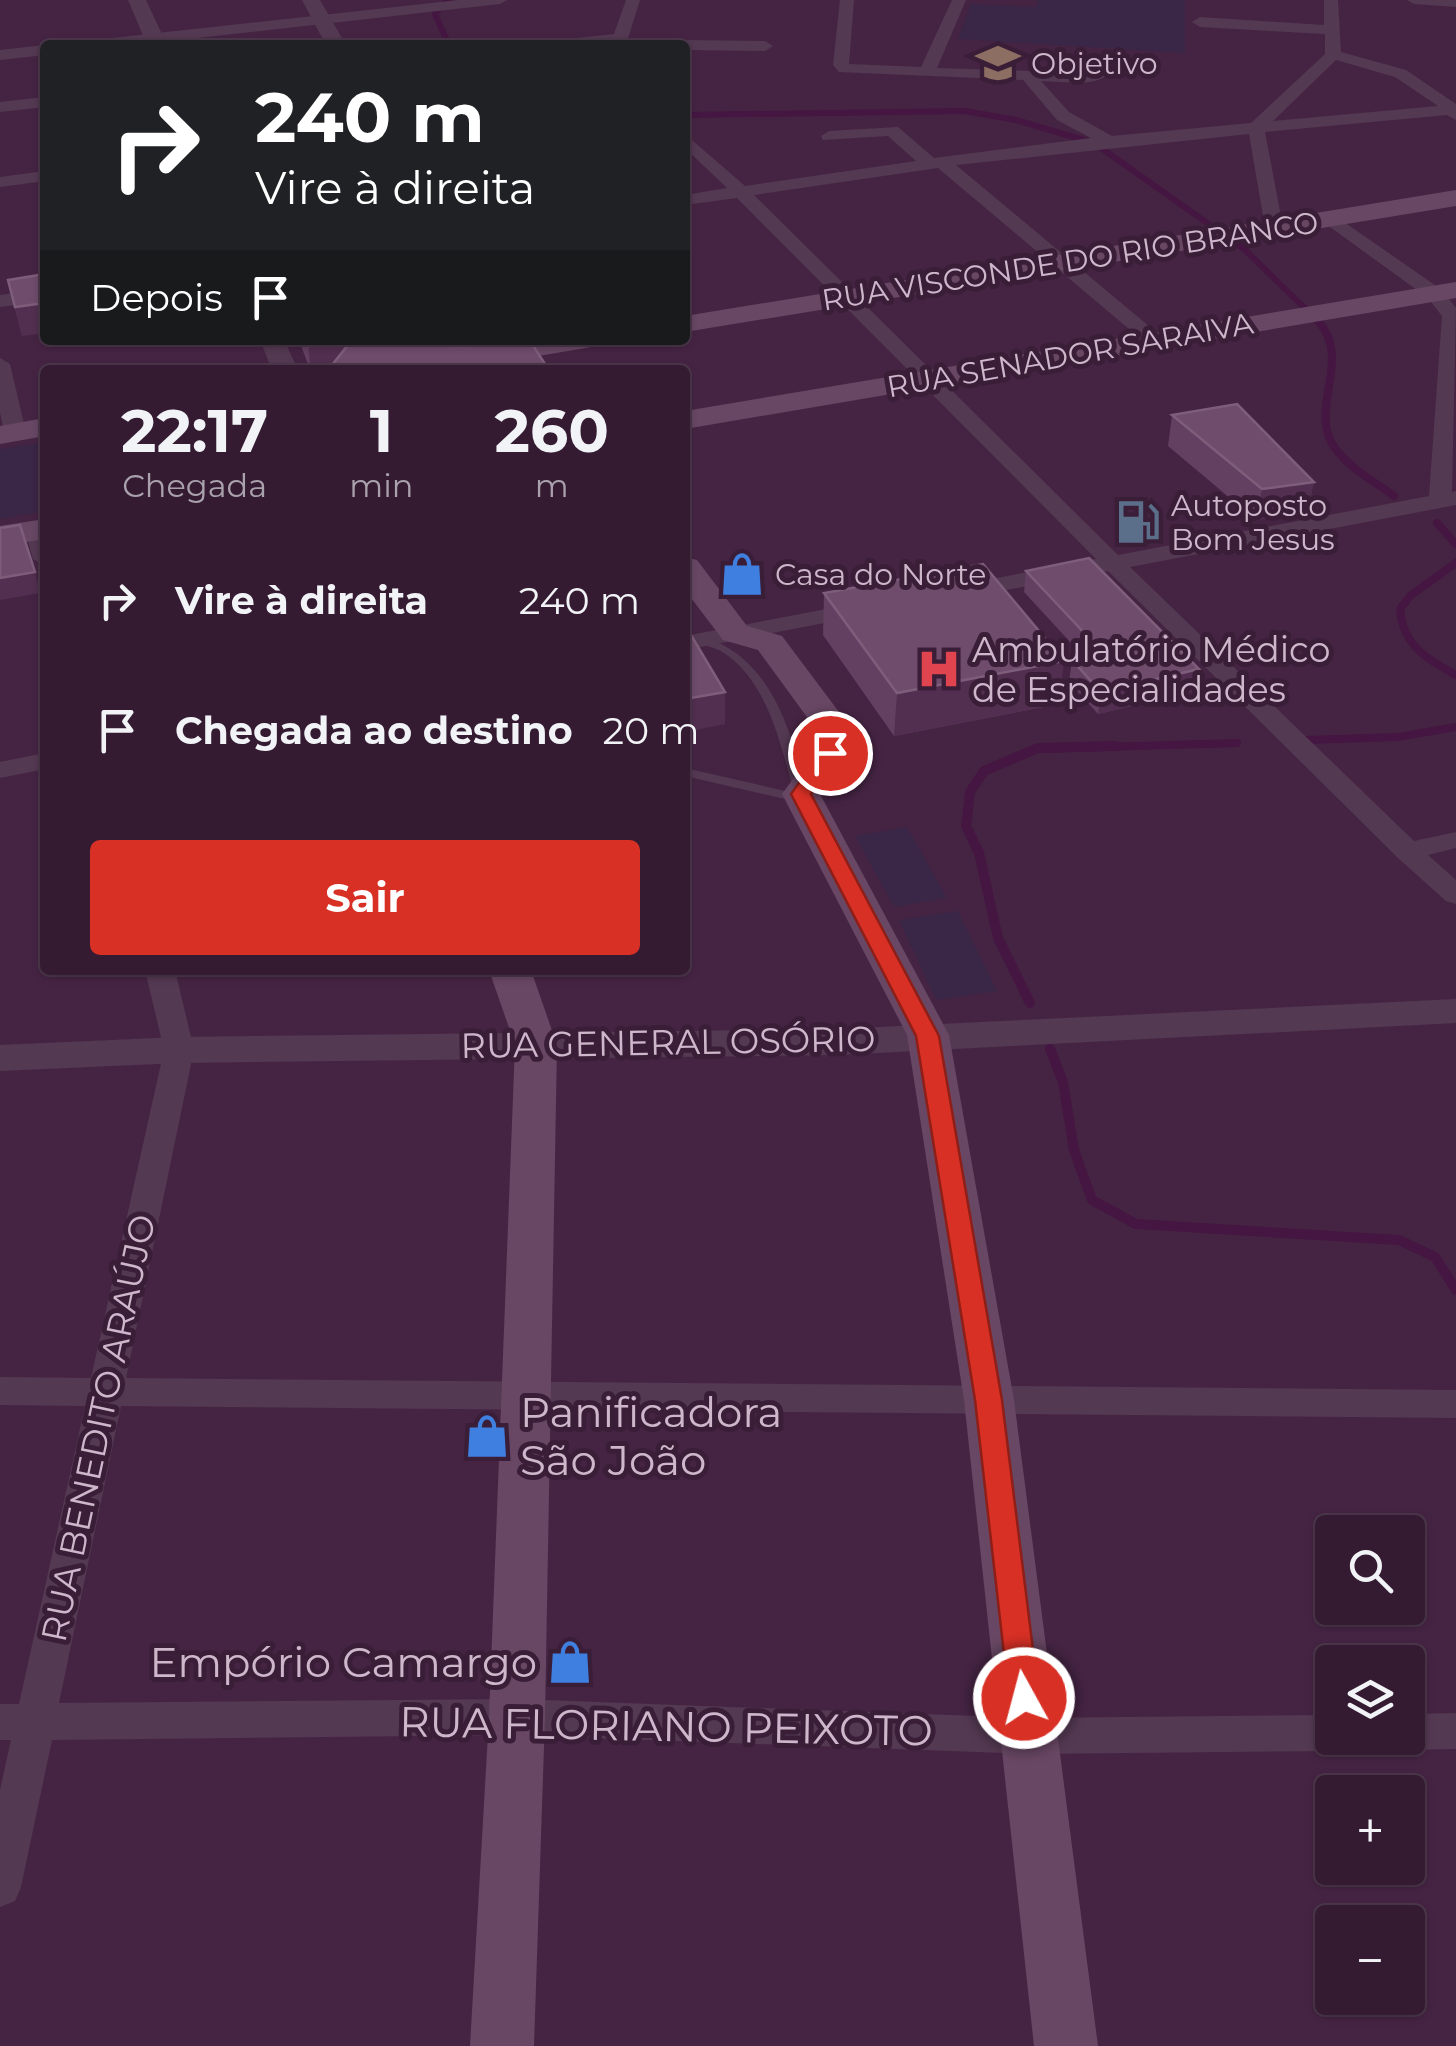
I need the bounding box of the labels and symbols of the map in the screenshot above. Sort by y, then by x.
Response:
school or university icon: Objetivo [974,39,1022,87]
place label: Objetivo [1031,45,1158,82]
street label: RUA VISCONDE DO RIO BRANCO [819,203,1321,319]
street label: RUA SENADOR SARAIVA [884,304,1257,405]
place label: Autoposto Bom Jesus [1171,487,1335,558]
fuel station icon: Autoposto Bom Jesus [1114,498,1162,546]
shop icon: Casa do Norte [718,550,766,598]
place label: Casa do Norte [775,556,986,593]
place label: Ambulatório Médico de Especialidades [972,628,1330,711]
hospital icon: Ambulatório Médico de Especialidades [915,645,963,693]
pin [788,711,873,796]
street label: RUA GENERAL OSÓRIO [460,1017,876,1067]
street label: RUA BENEDITO ARAÚJO [32,1210,164,1646]
place label: Panificadora São João [520,1386,782,1486]
shop icon: Panificadora São João [463,1412,511,1460]
place label: Empório Camargo [149,1636,537,1688]
shop icon: Empório Camargo [546,1638,594,1686]
position arrow [972,1646,1076,1750]
street label: RUA FLORIANO PEIXOTO [399,1695,933,1757]

